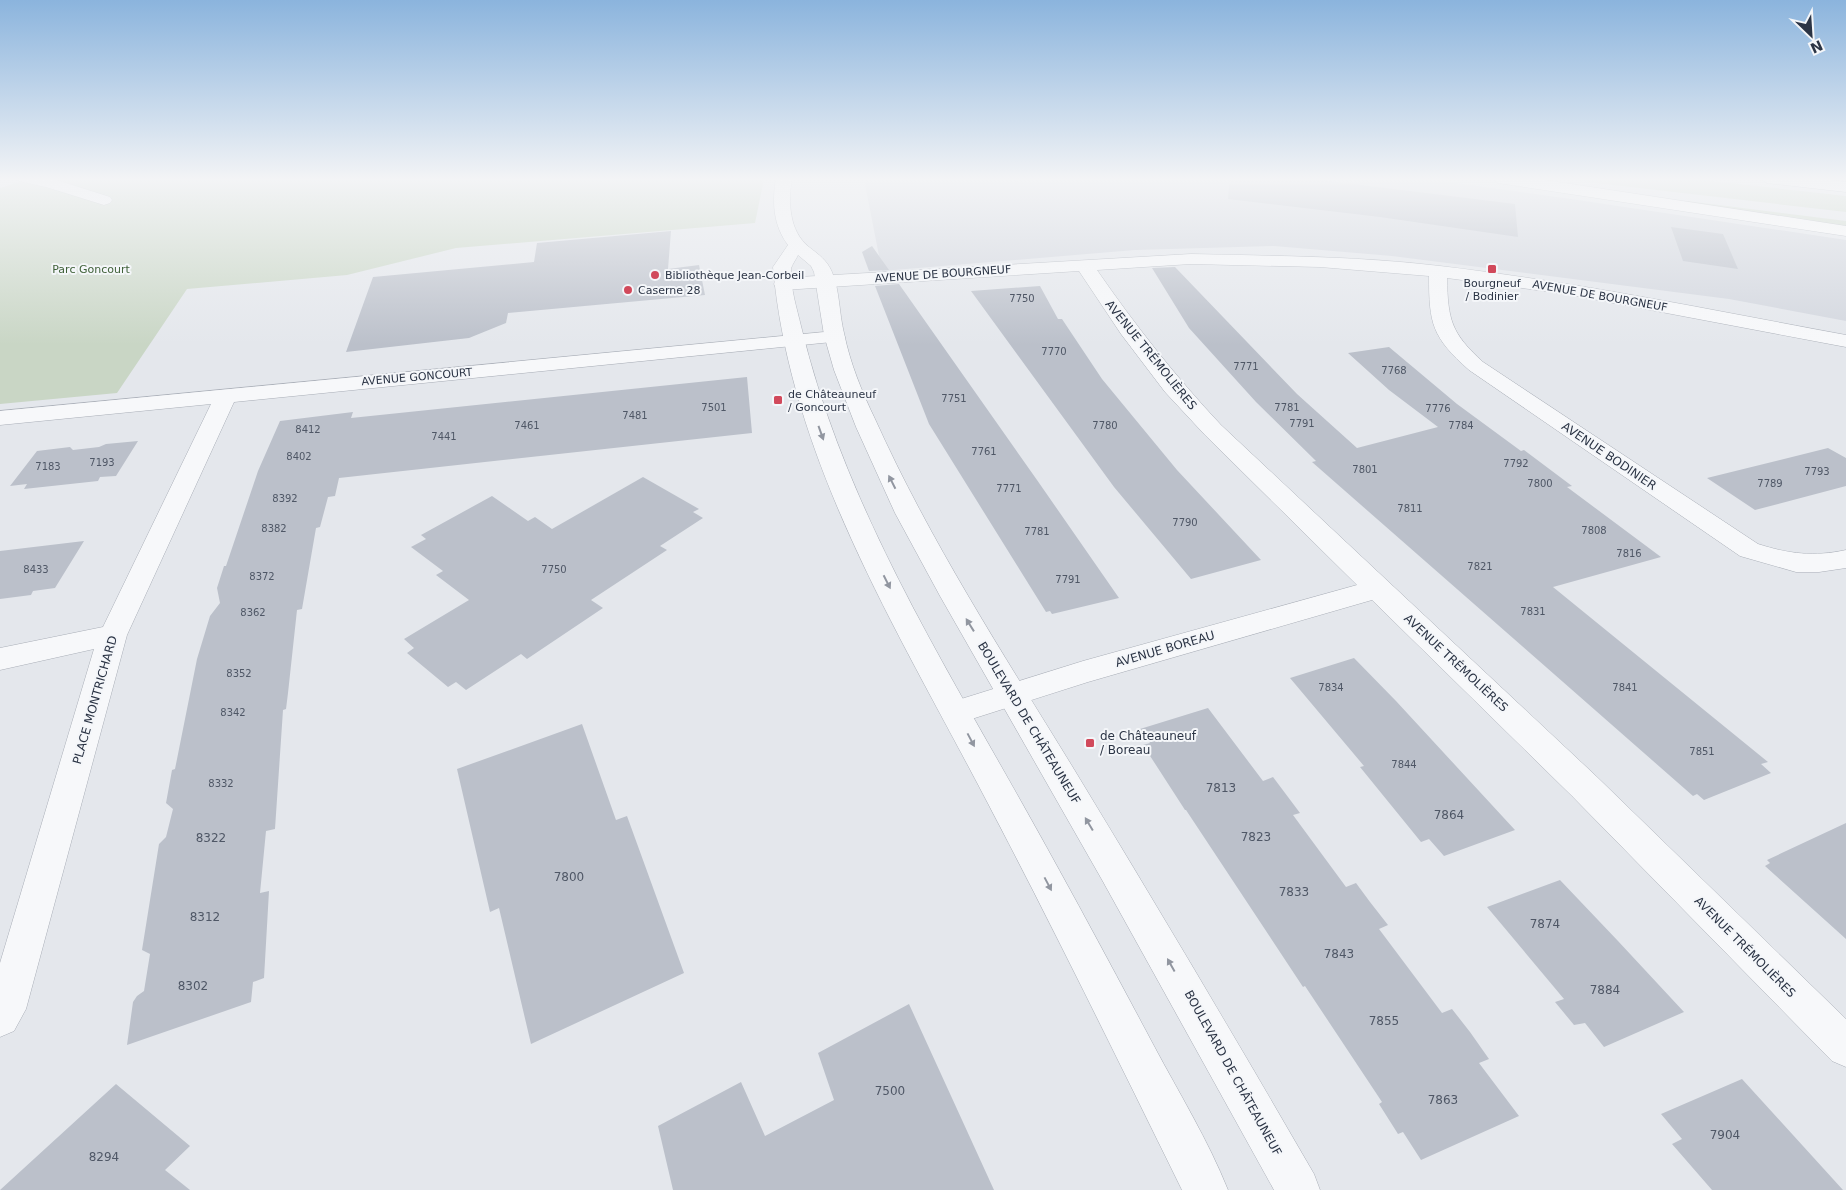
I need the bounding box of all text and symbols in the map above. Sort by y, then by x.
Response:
north arrow [1786,10,1836,60]
text: N [1808,37,1825,57]
park label: Parc Goncourt [52,263,130,276]
street label: AVENUE DE BOURGNEUF [874,263,1012,285]
marker: Bourgneuf / Bodinier [1486,263,1498,275]
marker: Bibliothèque Jean-Corbeil [649,269,661,281]
place label: Bibliothèque Jean-Corbeil [665,269,804,282]
place label: Bourgneuf / Bodinier [1463,277,1522,303]
street label: AVENUE DE BOURGNEUF [1532,278,1668,314]
marker: Caserne 28 [622,284,634,296]
place label: Caserne 28 [638,284,700,297]
house number: 7750 [1009,293,1035,304]
street label: AVENUE TRÉMOLIÈRES [1103,297,1200,413]
house number: 7770 [1041,346,1067,357]
house number: 7771 [1233,361,1259,372]
house number: 7768 [1381,365,1407,376]
street label: AVENUE GONCOURT [361,366,473,388]
place label: de Châteauneuf / Goncourt [788,388,877,414]
house number: 7751 [941,393,967,404]
marker: de Châteauneuf / Goncourt [772,394,784,406]
house number: 7501 [701,402,727,413]
house number: 7781 [1274,402,1300,413]
house number: 7776 [1425,403,1451,414]
house number: 7481 [622,410,648,421]
house number: 7791 [1289,418,1315,429]
street label: AVENUE BODINIER [1559,419,1659,493]
house number: 7461 [514,420,540,431]
house number: 7780 [1092,420,1118,431]
house number: 7784 [1448,420,1474,431]
house number: 8412 [295,424,321,435]
one-way arrow [817,426,825,441]
house number: 7441 [431,431,457,442]
house number: 7761 [971,446,997,457]
house number: 8402 [286,451,312,462]
house number: 7193 [89,457,115,468]
house number: 7792 [1503,458,1529,469]
house number: 7183 [35,461,61,472]
house number: 7801 [1352,464,1378,475]
house number: 7793 [1804,466,1830,477]
one-way arrow [888,475,896,490]
house number: 7800 [1527,478,1553,489]
house number: 7789 [1757,478,1783,489]
house number: 7771 [996,483,1022,494]
house number: 8392 [272,493,298,504]
house number: 7811 [1397,503,1423,514]
house number: 7790 [1172,517,1198,528]
house number: 8382 [261,523,287,534]
house number: 7808 [1581,525,1607,536]
house number: 7781 [1024,526,1050,537]
house number: 7816 [1616,548,1642,559]
house number: 7821 [1467,561,1493,572]
house number: 8433 [23,564,49,575]
house number: 7750 [541,564,567,575]
house number: 8372 [249,571,275,582]
one-way arrow [882,574,891,589]
house number: 7791 [1055,574,1081,585]
house number: 7831 [1520,606,1546,617]
house number: 8362 [240,607,266,618]
street label: AVENUE TRÉMOLIÈRES [1401,611,1511,715]
one-way arrow [965,618,975,631]
street label: AVENUE BOREAU [1114,628,1216,670]
street label: PLACE MONTRICHARD [70,634,120,766]
street label: BOULEVARD DE CHÂTEAUNEUF [975,639,1084,807]
house number: 8352 [226,668,252,679]
house number: 7834 [1318,682,1344,693]
house number: 7841 [1612,682,1638,693]
house number: 8342 [220,707,246,718]
place label: de Châteauneuf / Boreau [1100,729,1197,757]
one-way arrow [967,733,975,748]
marker: de Châteauneuf / Boreau [1084,737,1096,749]
house number: 7851 [1689,746,1715,757]
house number: 7844 [1391,759,1417,770]
house number: 8332 [208,778,234,789]
house number: 7813 [1206,781,1236,795]
house number: 7864 [1434,808,1464,822]
one-way arrow [1085,818,1094,831]
house number: 7823 [1241,830,1271,844]
house number: 8322 [196,831,226,845]
house number: 7800 [554,870,584,884]
one-way arrow [1044,876,1052,891]
house number: 7833 [1279,885,1309,899]
street label: AVENUE TRÉMOLIÈRES [1692,893,1799,1000]
house number: 8312 [190,910,220,924]
house number: 7874 [1530,917,1560,931]
house number: 7843 [1324,947,1354,961]
one-way arrow [1167,957,1175,972]
house number: 8302 [178,979,208,993]
house number: 7884 [1590,983,1620,997]
street label: BOULEVARD DE CHÂTEAUNEUF [1182,987,1285,1158]
house number: 7855 [1369,1014,1399,1028]
house number: 7500 [875,1084,905,1098]
house number: 7863 [1428,1093,1458,1107]
house number: 7904 [1710,1128,1740,1142]
house number: 8294 [89,1150,119,1164]

